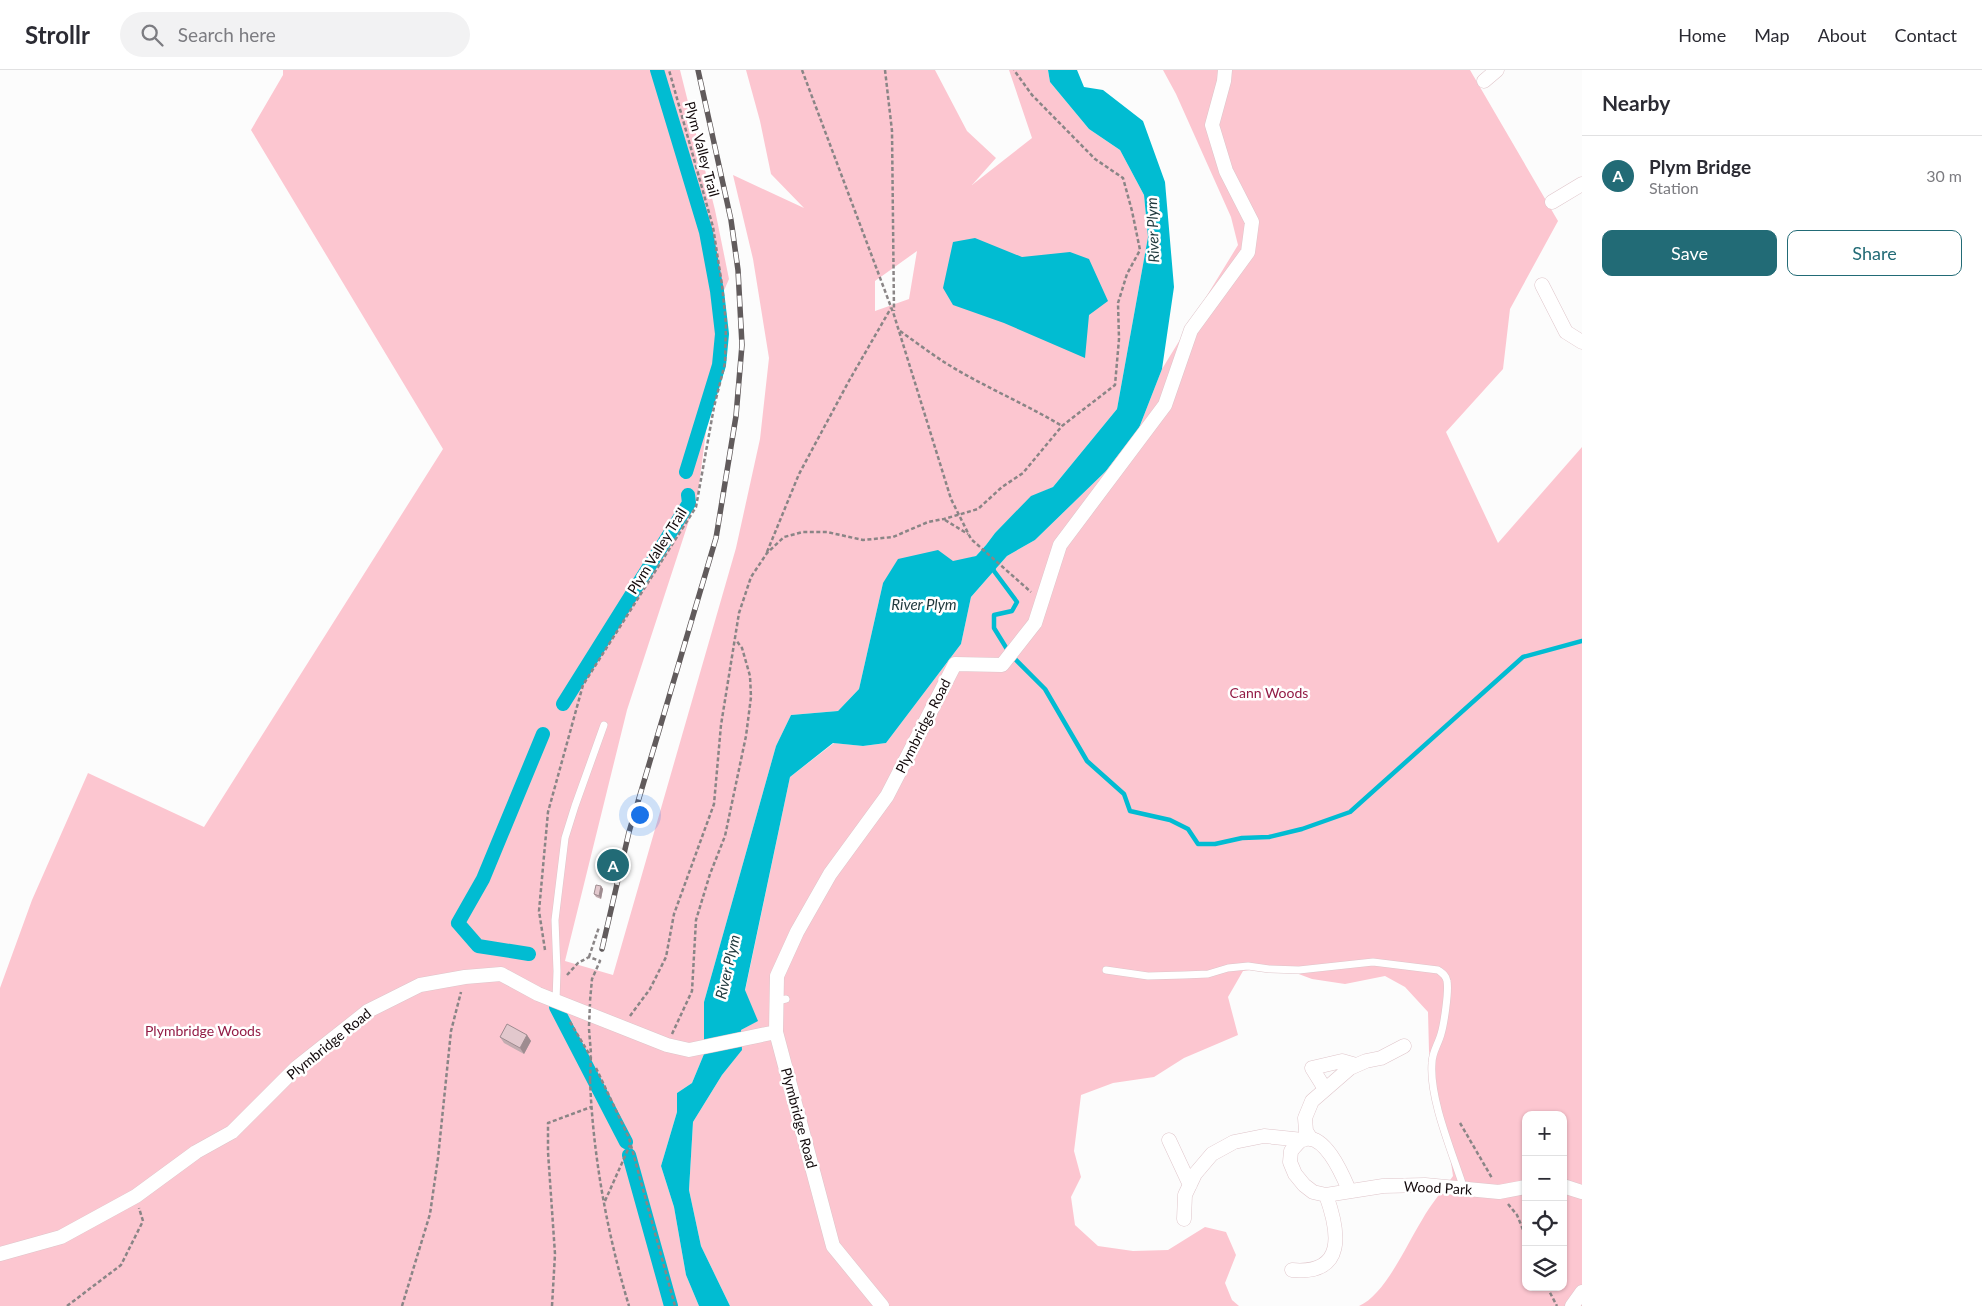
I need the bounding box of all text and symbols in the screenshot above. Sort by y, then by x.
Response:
search box [120,12,470,57]
text: Strollr [25,20,90,49]
icon: search [138,21,166,49]
text: Search here [178,23,276,46]
text: Home [1678,24,1726,46]
text: Map [1754,24,1790,46]
text: About [1818,24,1867,46]
text: Contact [1895,24,1957,46]
text: Nearby [1602,90,1670,115]
street label: Plym Valley Trail [682,99,723,198]
text: Plym Bridge [1649,155,1751,178]
text: A [1612,166,1624,185]
text: 30 m [1926,166,1962,185]
text: Station [1649,178,1699,197]
water label: River Plym [1142,197,1162,263]
button: Save [1602,230,1777,276]
button: Share [1787,230,1962,276]
street label: Plym Valley Trail [623,505,690,597]
water label: River Plym [891,595,957,613]
street label: Plymbridge Road [891,676,954,776]
park label: Cann Woods [1230,684,1308,701]
your location [627,802,653,828]
pin: A [597,846,629,884]
water label: River Plym [711,933,743,1001]
street label: Plymbridge Road [283,1004,374,1083]
park label: Plymbridge Woods [145,1022,261,1039]
street label: Plymbridge Road [778,1066,821,1170]
map controls [1522,1111,1567,1291]
button: + [1522,1111,1567,1156]
button: − [1522,1156,1567,1201]
street label: Wood Park [1403,1177,1473,1198]
button: locate [1522,1201,1567,1246]
button: layers [1522,1246,1567,1291]

